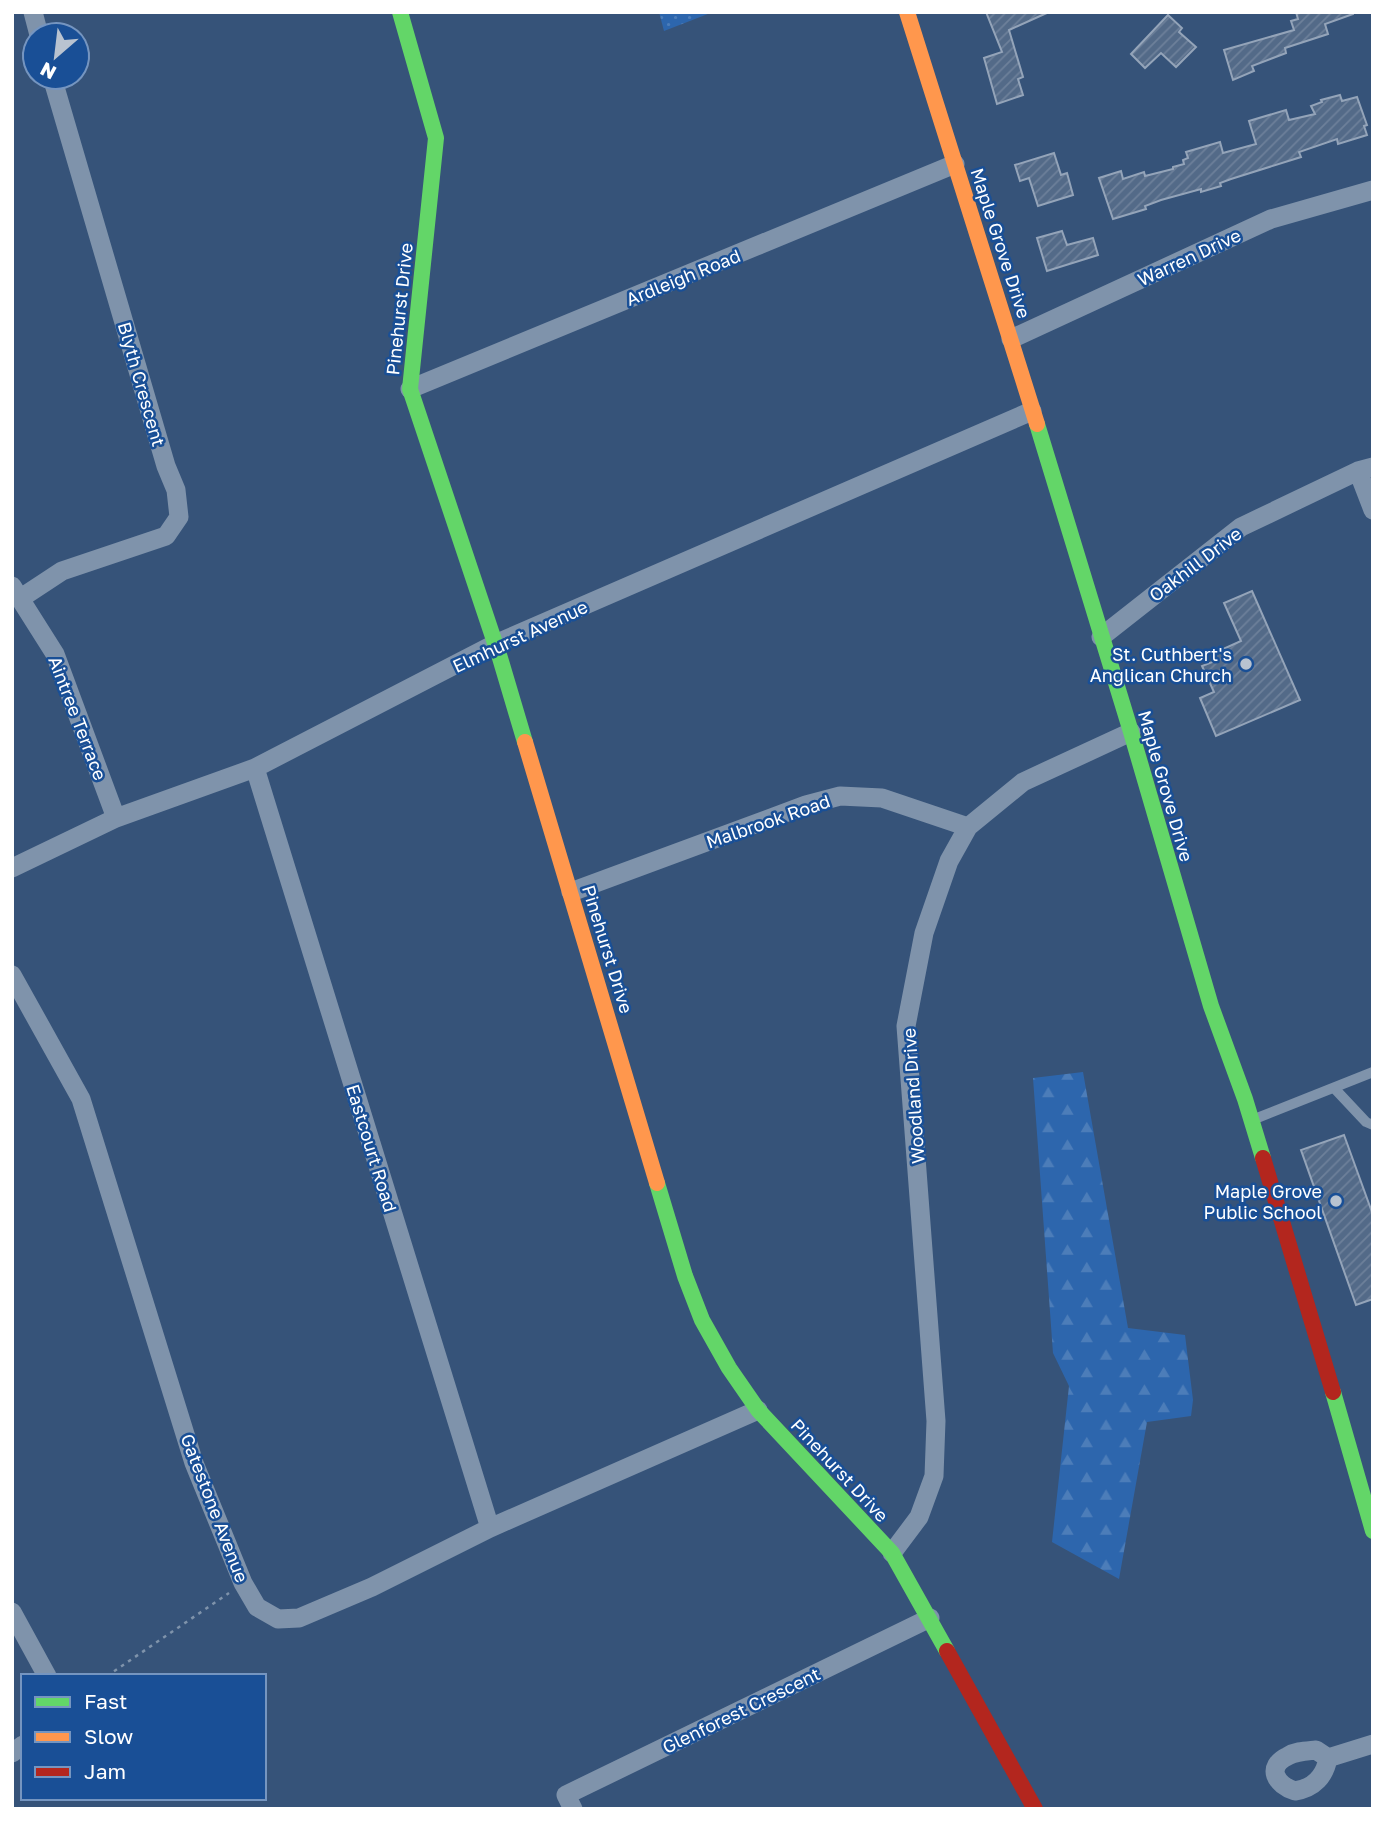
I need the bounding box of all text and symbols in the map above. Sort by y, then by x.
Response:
north arrow [21,21,91,91]
text: N [36,58,60,85]
street label: Maple Grove Drive [966,165,1036,321]
street label: Warren Drive [1134,224,1244,290]
street label: Pinehurst Drive [381,242,417,376]
street label: Ardleigh Road [623,244,743,310]
street label: Blyth Crescent [114,319,170,449]
street label: Oakhill Drive [1144,522,1246,606]
street label: Elmhurst Avenue [449,595,591,677]
place label: St. Cuthbert's Anglican Church [1090,643,1232,686]
street label: Aintree Terrace [44,653,112,783]
marker: St. Cuthbert's Anglican Church [1238,656,1254,672]
street label: Maple Grove Drive [1134,708,1198,864]
street label: Malbrook Road [703,789,833,853]
street label: Pinehurst Drive [578,882,638,1016]
street label: Woodland Drive [897,1027,929,1165]
street label: Eastcourt Road [342,1081,402,1215]
place label: Maple Grove Public School [1204,1180,1322,1223]
marker: Maple Grove Public School [1328,1193,1344,1209]
street label: Pinehurst Drive [787,1414,893,1526]
street label: Gatestone Avenue [177,1431,253,1585]
street label: Glenforest Crescent [658,1662,824,1758]
legend [21,1674,266,1800]
text: Fast [84,1688,127,1714]
text: Slow [84,1723,133,1749]
text: Jam [84,1758,126,1784]

